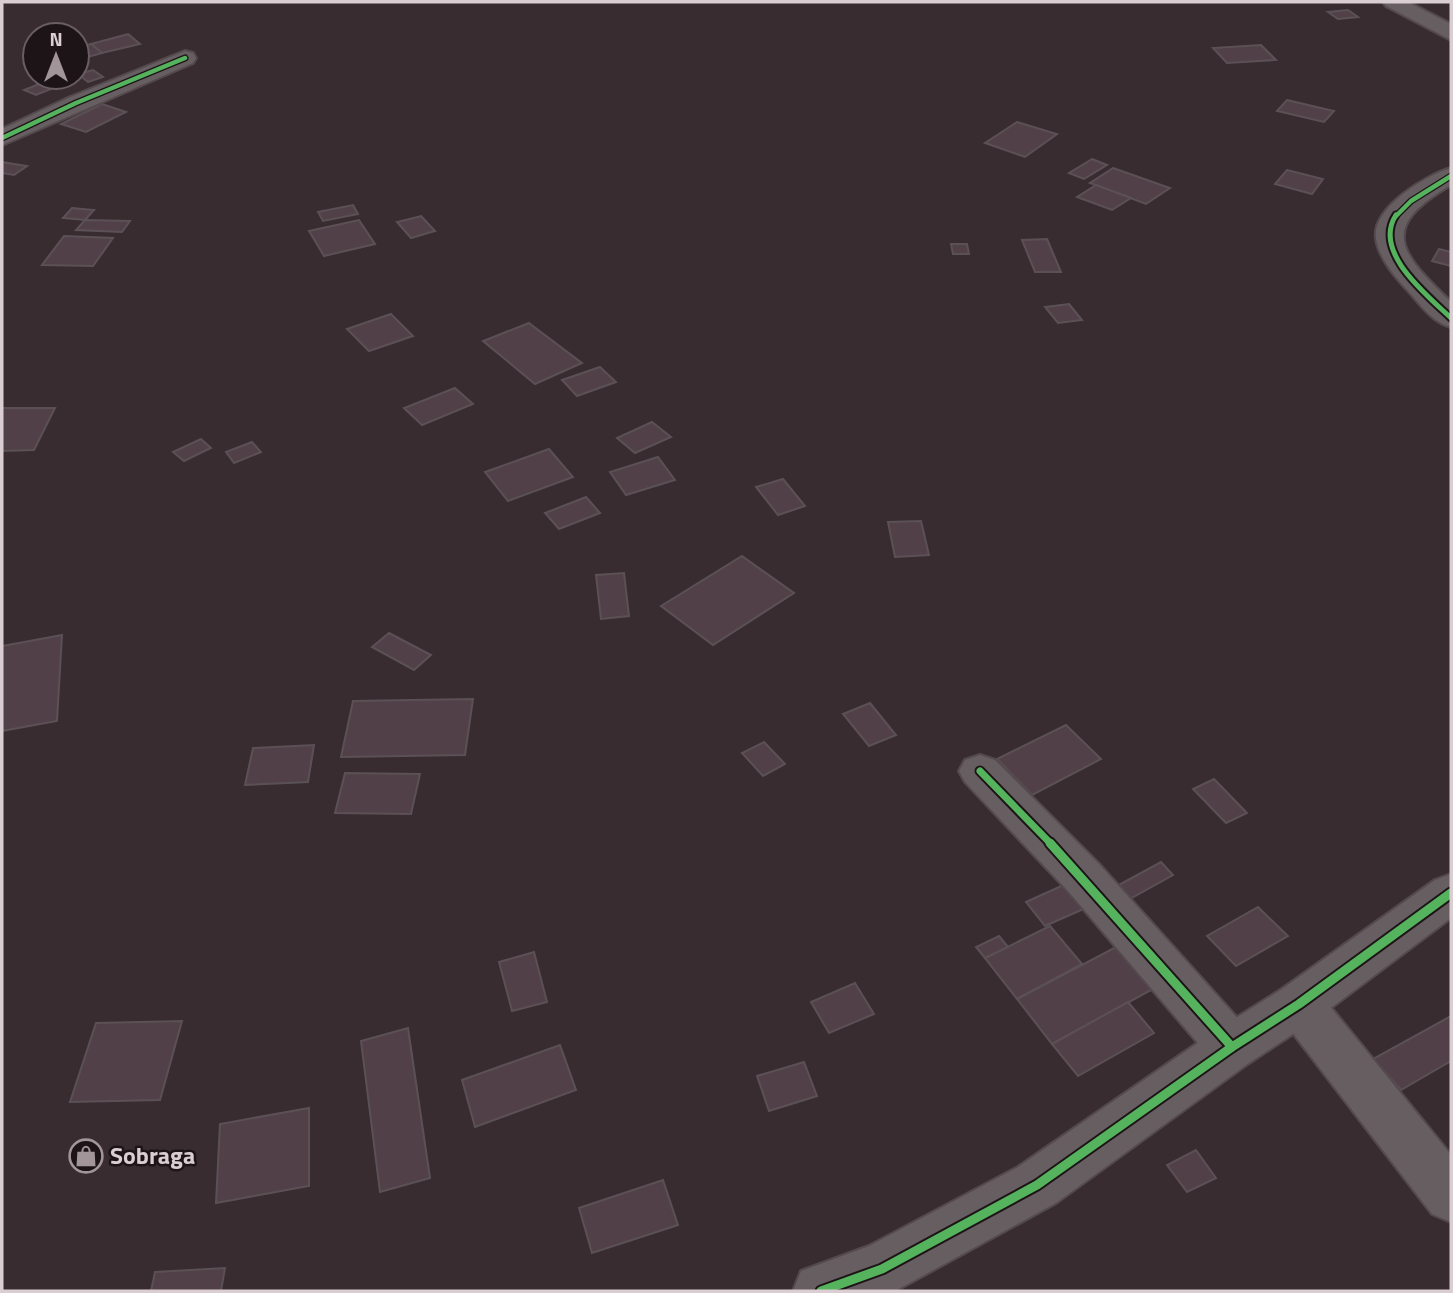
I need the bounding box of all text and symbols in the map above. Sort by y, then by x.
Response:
north arrow [21,21,91,91]
text: N [49,24,63,53]
shop icon: Sobraga [67,1137,105,1175]
place label: Sobraga [110,1137,195,1173]

